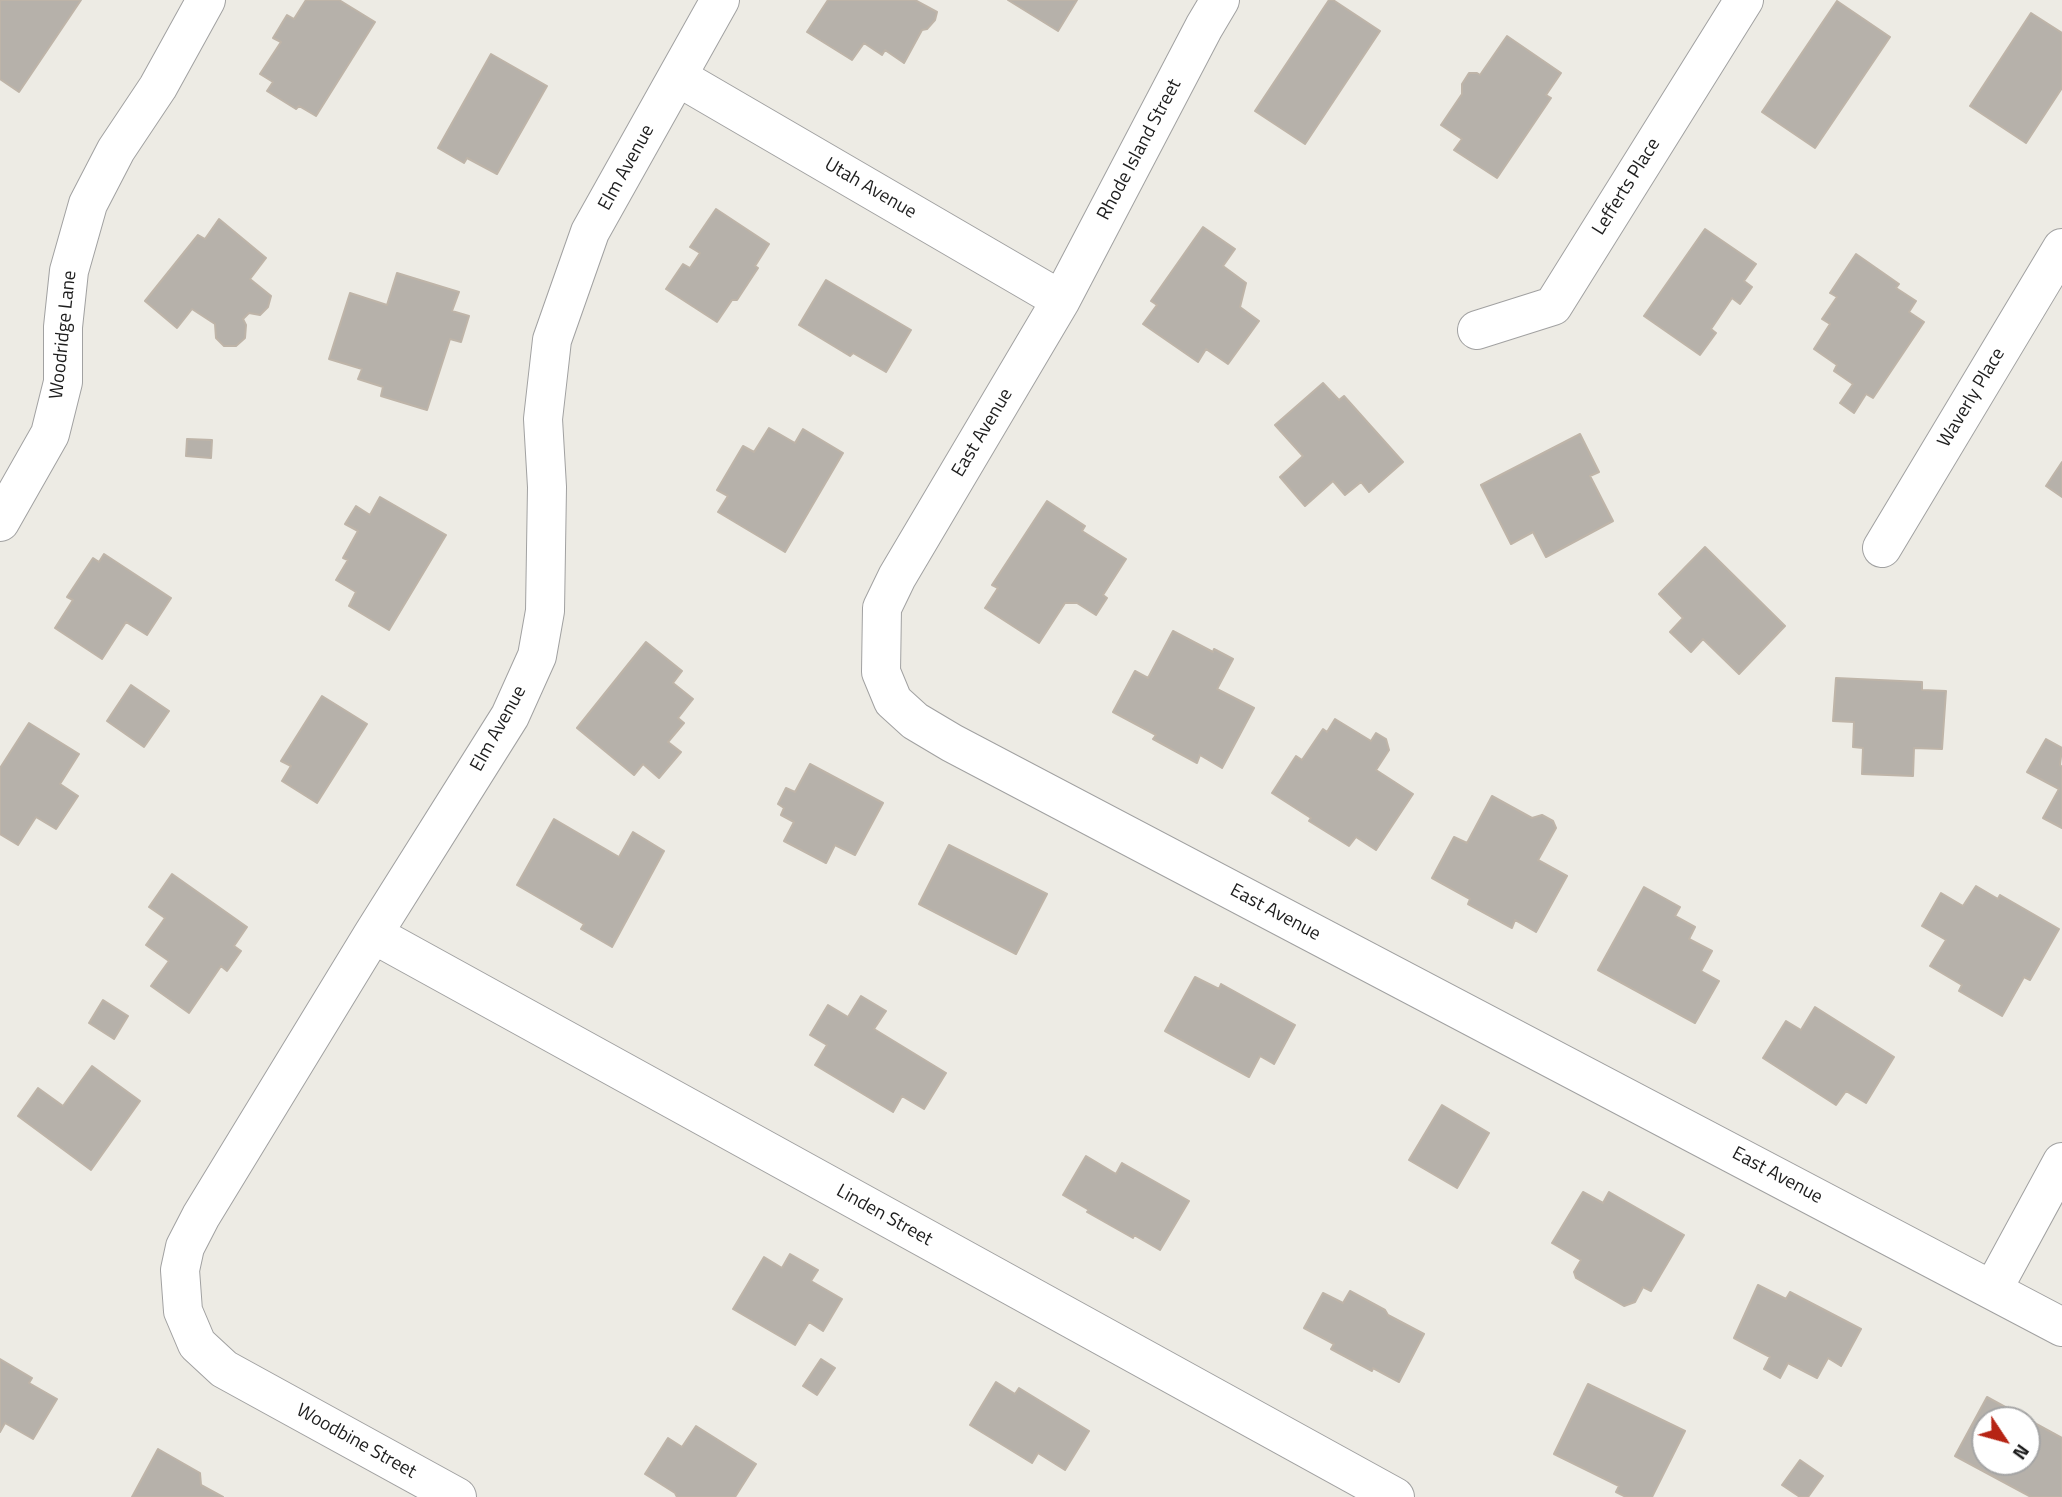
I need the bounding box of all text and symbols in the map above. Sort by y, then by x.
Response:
street label: Rhode Island Street [1093,76,1187,224]
street label: Elm Avenue [594,121,660,215]
street label: Lefferts Place [1588,134,1666,240]
street label: Utah Avenue [820,154,920,224]
street label: Woodridge Lane [46,270,82,400]
street label: Waverly Place [1933,344,2011,452]
street label: East Avenue [948,385,1018,481]
street label: Elm Avenue [466,682,532,776]
street label: East Avenue [1226,880,1324,946]
street label: East Avenue [1728,1143,1826,1209]
street label: Linden Street [832,1180,936,1252]
street label: Woodbine Street [292,1400,420,1484]
north arrow [1971,1406,2041,1476]
text: N [2006,1439,2037,1466]

